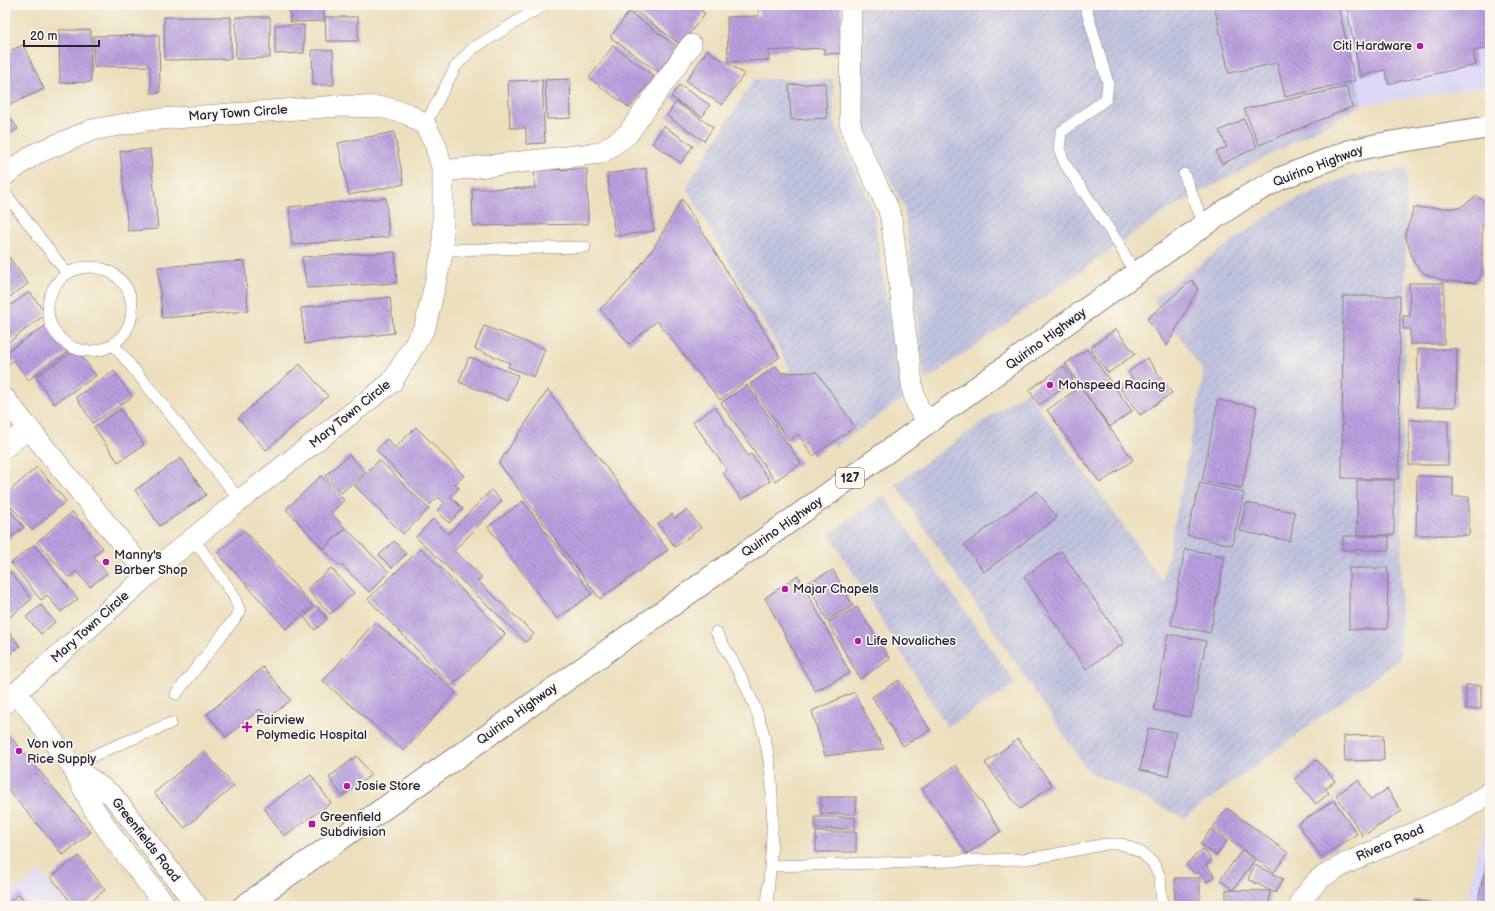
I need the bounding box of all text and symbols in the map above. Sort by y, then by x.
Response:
scale bar [24,22,99,48]
text: 20 m [30,29,57,44]
place label: Citi Hardware [1333,38,1412,54]
marker: Citi Hardware [1415,41,1425,51]
street label: Mary Town Circle [188,102,288,124]
street label: Quirino Highway [1271,141,1365,191]
street label: Quirino Highway [1003,304,1089,373]
street label: Mary Town Circle [306,376,394,452]
place label: Mohspeed Racing [1058,377,1166,393]
marker: Mohspeed Racing [1045,380,1055,390]
road number: 127 [836,468,864,488]
street label: Quirino Highway [738,493,826,561]
place label: Manny's Barber Shop [114,547,188,578]
marker: Manny's Barber Shop [101,557,111,567]
place label: Majar Chapels [793,581,879,597]
marker: Majar Chapels [780,584,790,594]
street label: Mary Town Circle [48,588,133,666]
place label: Life Novaliches [866,633,957,649]
marker: Life Novaliches [853,636,863,646]
street label: Quirino Highway [474,679,560,748]
place label: Fairview Polymedic Hospital [256,712,367,743]
marker: Fairview Polymedic Hospital [241,721,253,733]
place label: Von von Rice Supply [27,736,96,767]
marker: Von von Rice Supply [14,746,24,756]
place label: Josie Store [355,778,421,794]
marker: Josie Store [342,781,352,791]
street label: Greenfields Road [108,795,184,885]
place label: Greenfield Subdivision [320,809,386,840]
marker: Greenfield Subdivision [307,819,317,829]
street label: Rivera Road [1354,821,1426,865]

